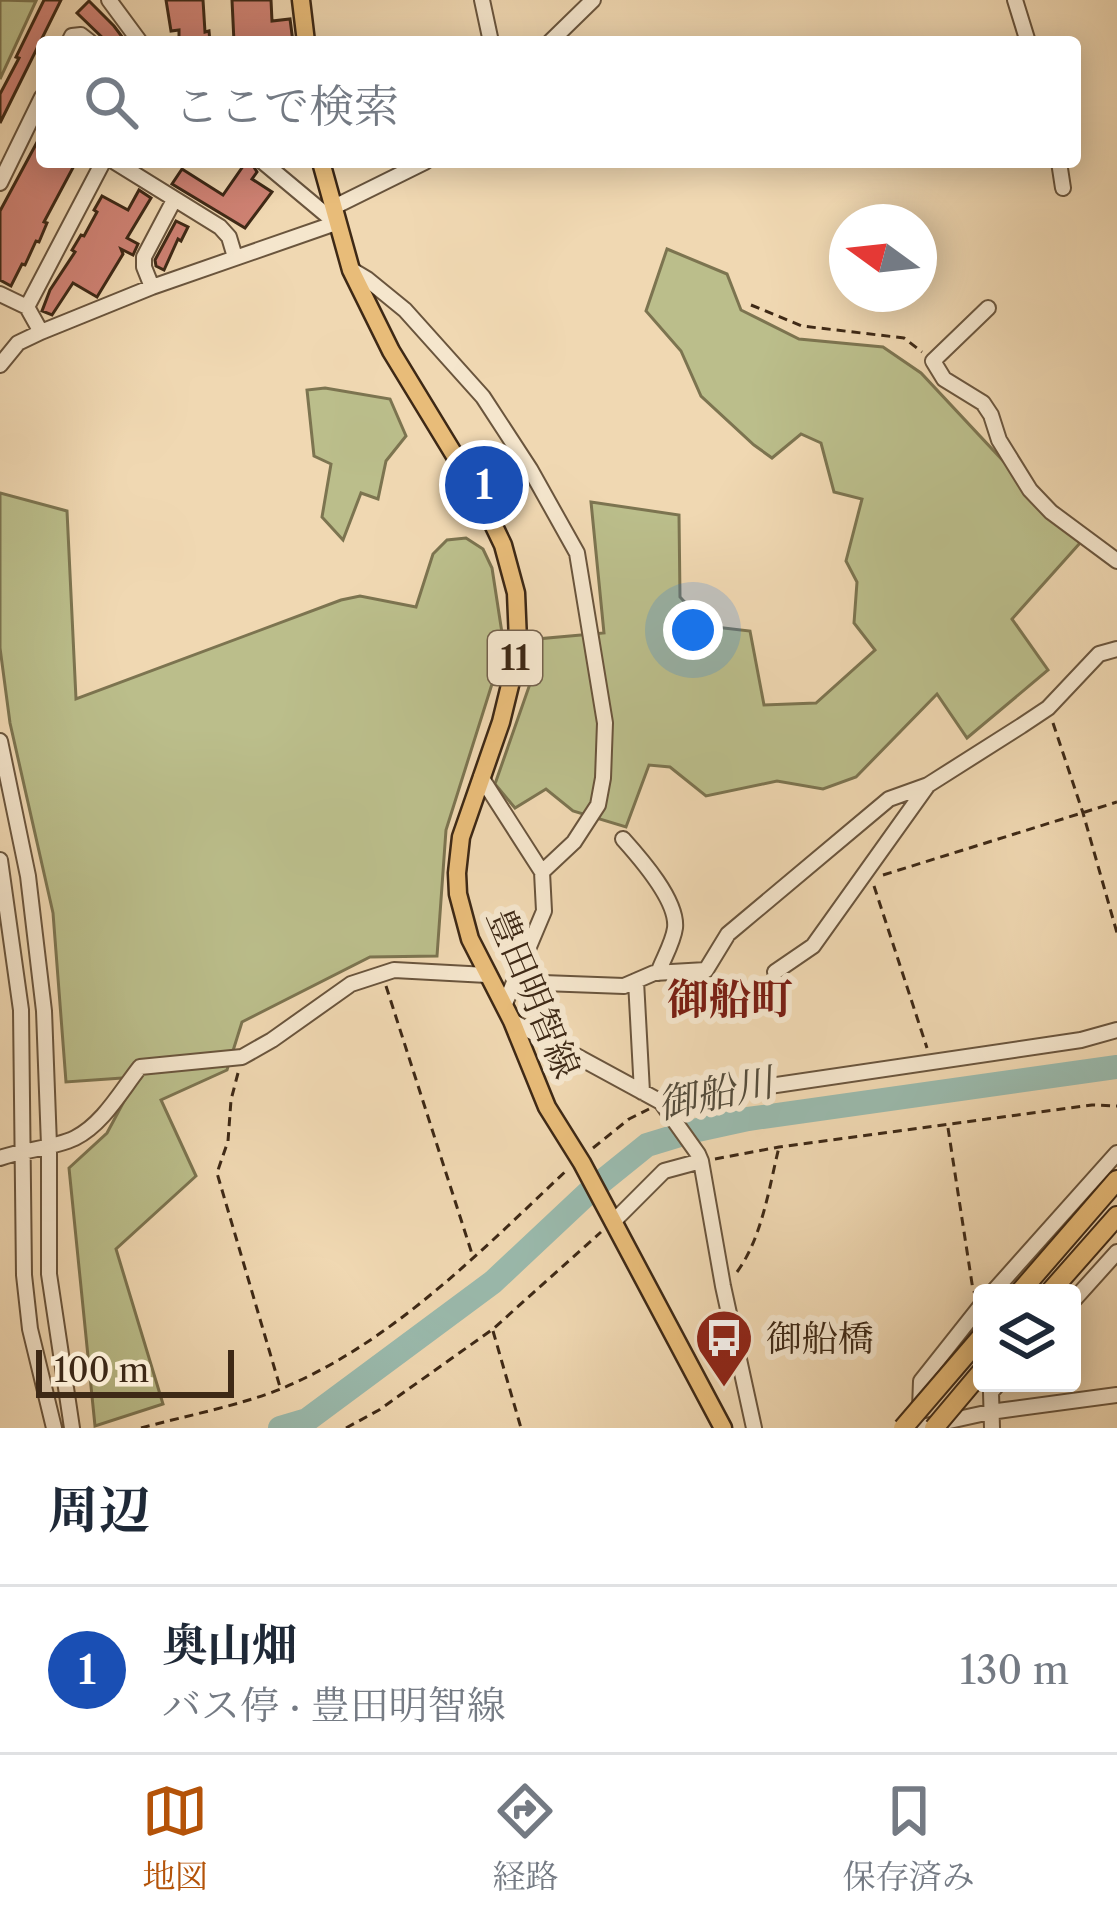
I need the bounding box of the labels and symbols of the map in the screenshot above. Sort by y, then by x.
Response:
north arrow [829,204,937,312]
pin: 1 [445,440,523,530]
your location [663,600,723,660]
road number: 11 [488,631,542,685]
street label: 豊田明智線 [479,902,589,1084]
district label: 御船町 [667,973,793,1025]
water label: 御船川 [653,1057,781,1129]
bus stop icon: 御船橋 [693,1307,755,1389]
place label: 御船橋 [766,1316,874,1360]
scale bar [36,1344,234,1397]

